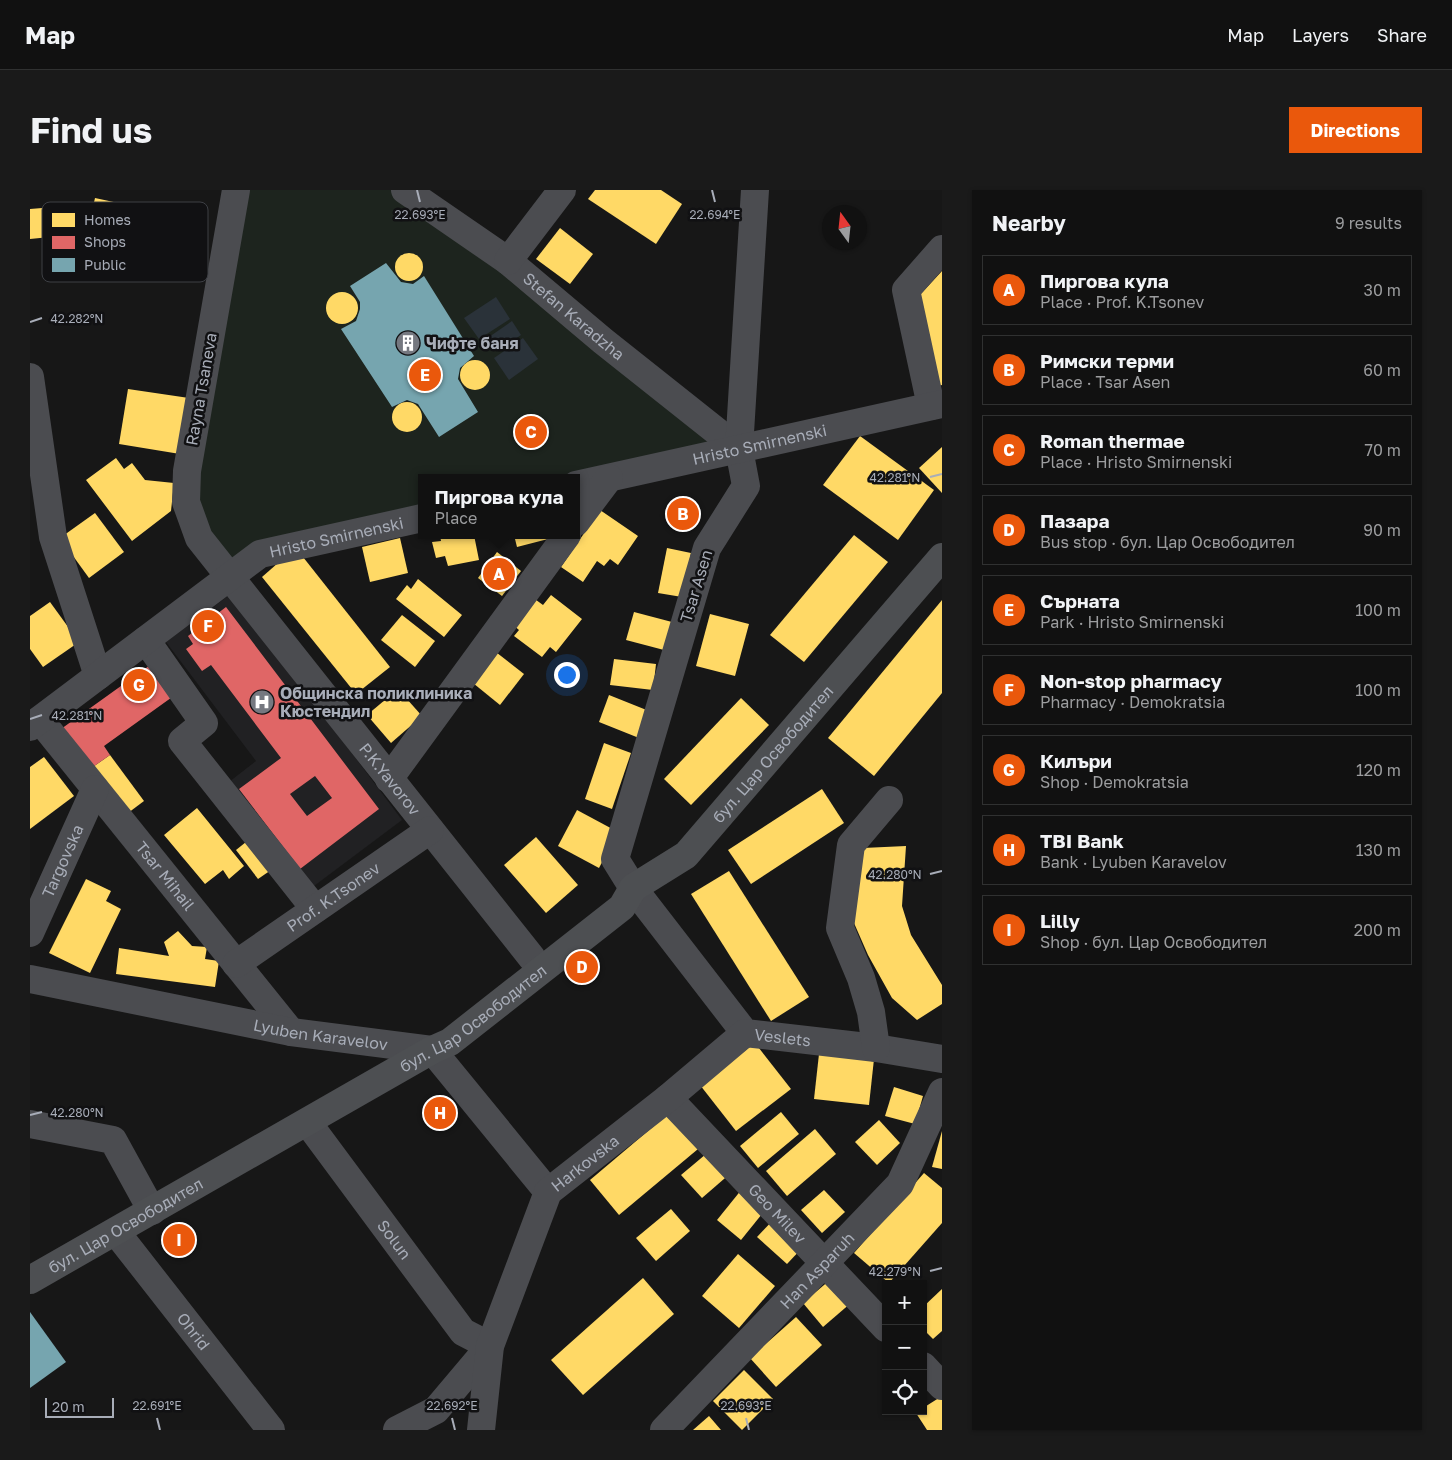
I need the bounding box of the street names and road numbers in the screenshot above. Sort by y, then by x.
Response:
street label: Stefan Karadzha [519,268,629,364]
street label: Rayna Tsaneva [181,331,221,447]
street label: Hristo Smirnenski [691,420,829,469]
street label: Hristo Smirnenski [267,512,405,562]
street label: Tsar Asen [675,547,717,625]
street label: бул. Цар Освободител [708,681,837,827]
street label: P.K.Yavorov [355,739,425,819]
street label: Targovska [37,821,88,901]
street label: Tsar Mihail [132,837,199,914]
street label: Prof. K.Tsonev [283,858,384,936]
street label: бул. Цар Освободител [396,960,550,1076]
street label: Lyuben Karavelov [252,1015,389,1054]
street label: Veslets [753,1024,812,1050]
street label: Harkovska [547,1130,623,1196]
street label: бул. Цар Освободител [45,1173,206,1278]
street label: Geo Milev [744,1179,811,1248]
street label: Solun [373,1216,416,1263]
street label: Han Asparuh [776,1228,858,1313]
street label: Ohrid [173,1308,215,1354]

